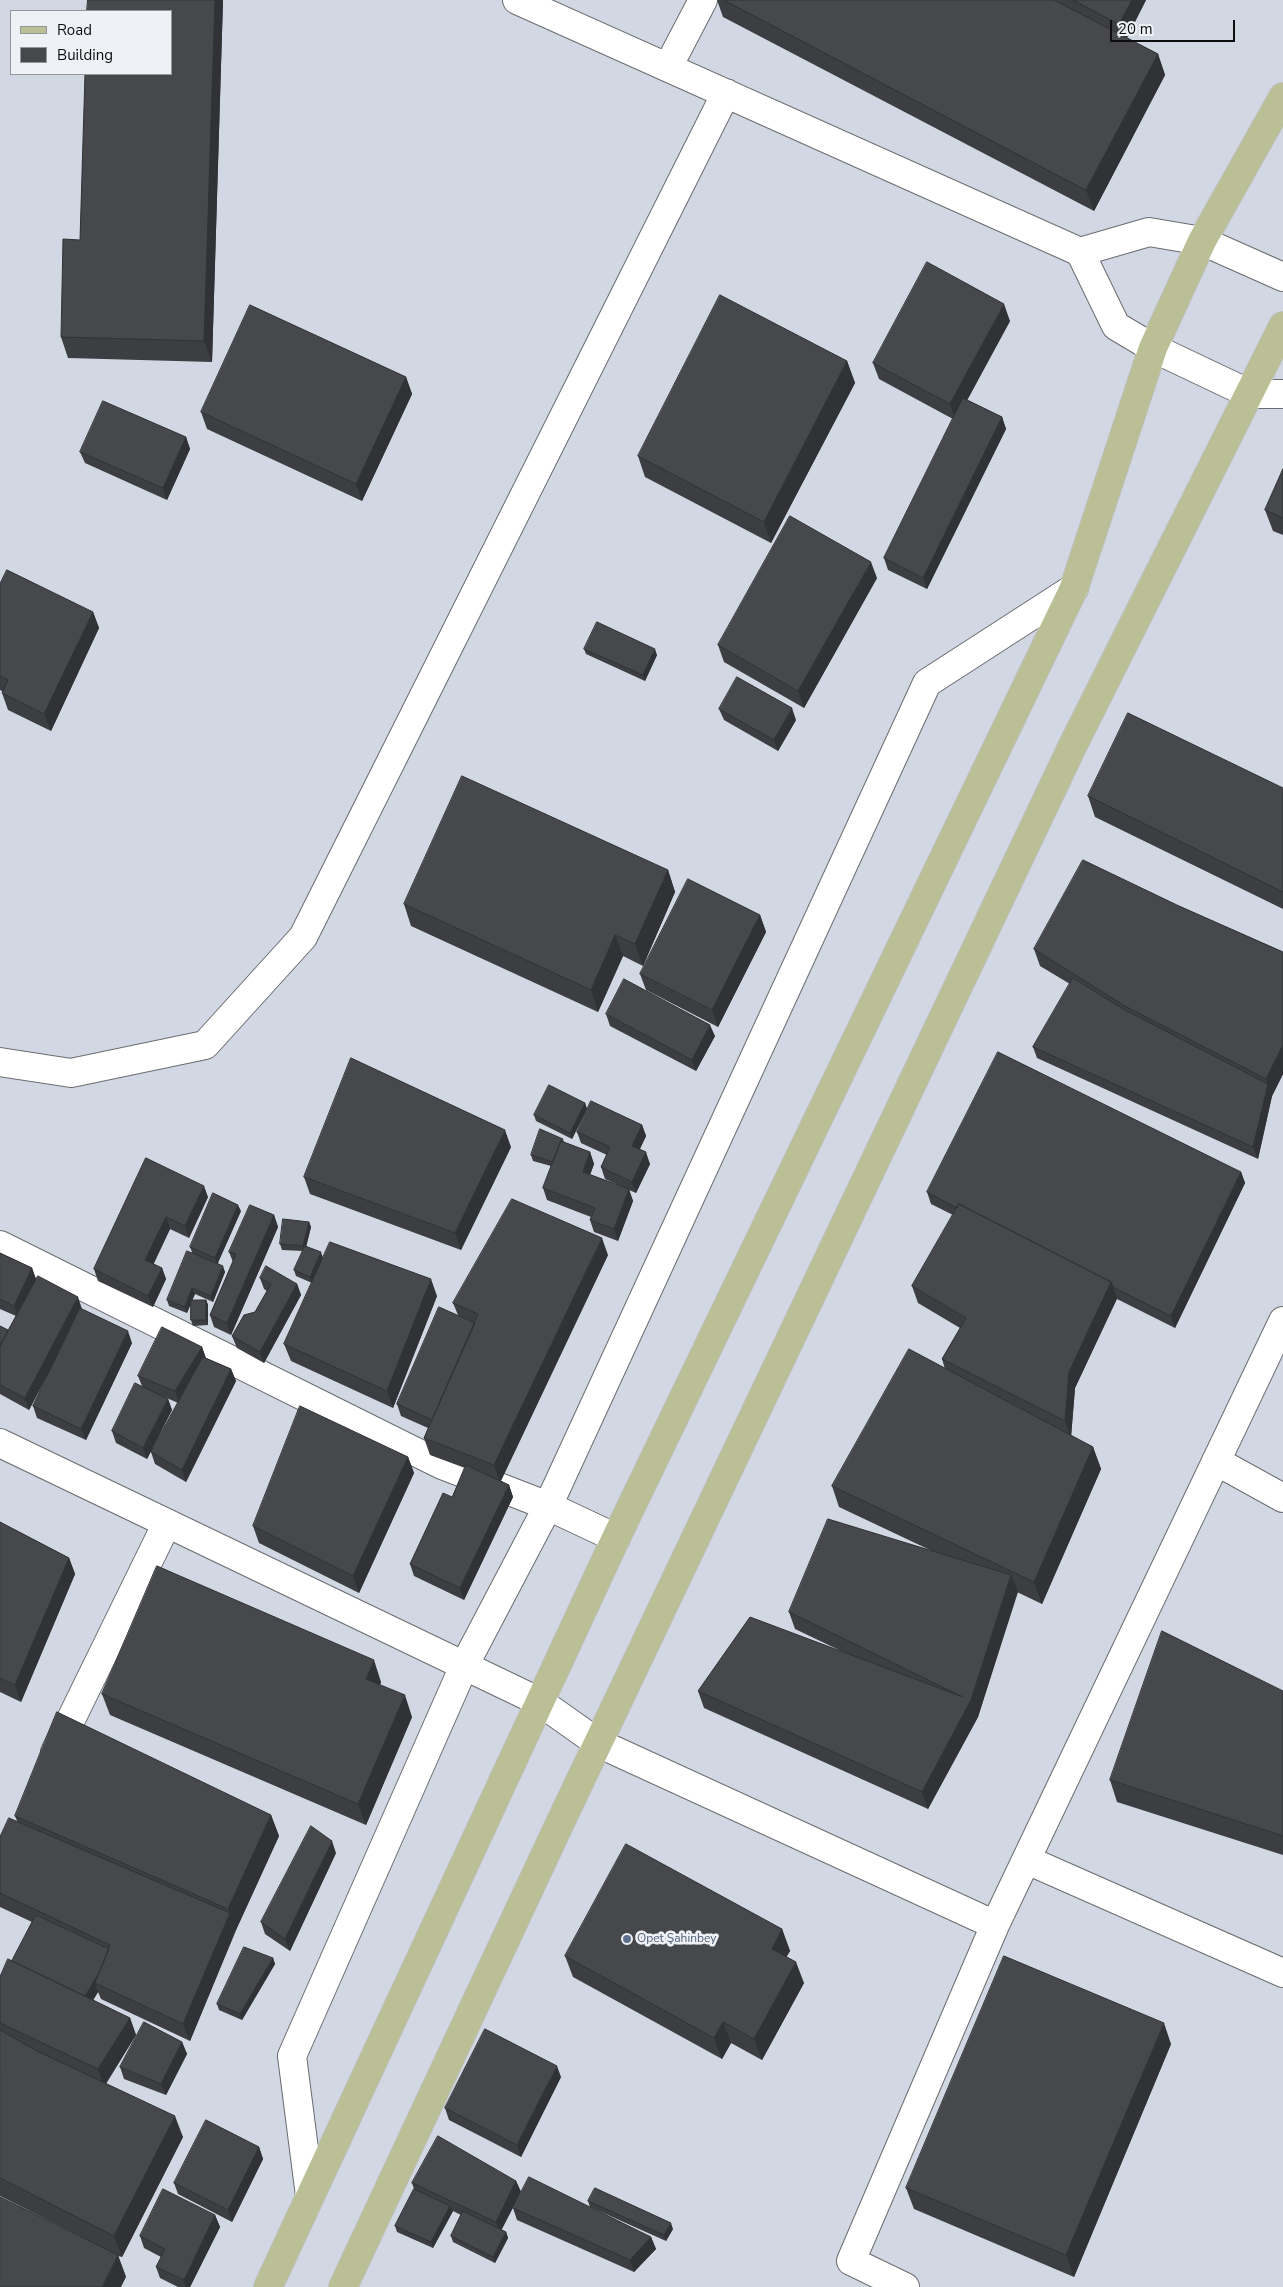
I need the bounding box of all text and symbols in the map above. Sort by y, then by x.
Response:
legend [10,10,172,75]
scale bar [1113,10,1238,42]
text: 20 m [1118,19,1153,39]
text: Road [57,20,92,40]
text: Building [57,45,113,65]
place label: Opet Şahinbey [637,1932,716,1946]
marker: Opet Şahinbey [621,1933,633,1945]

